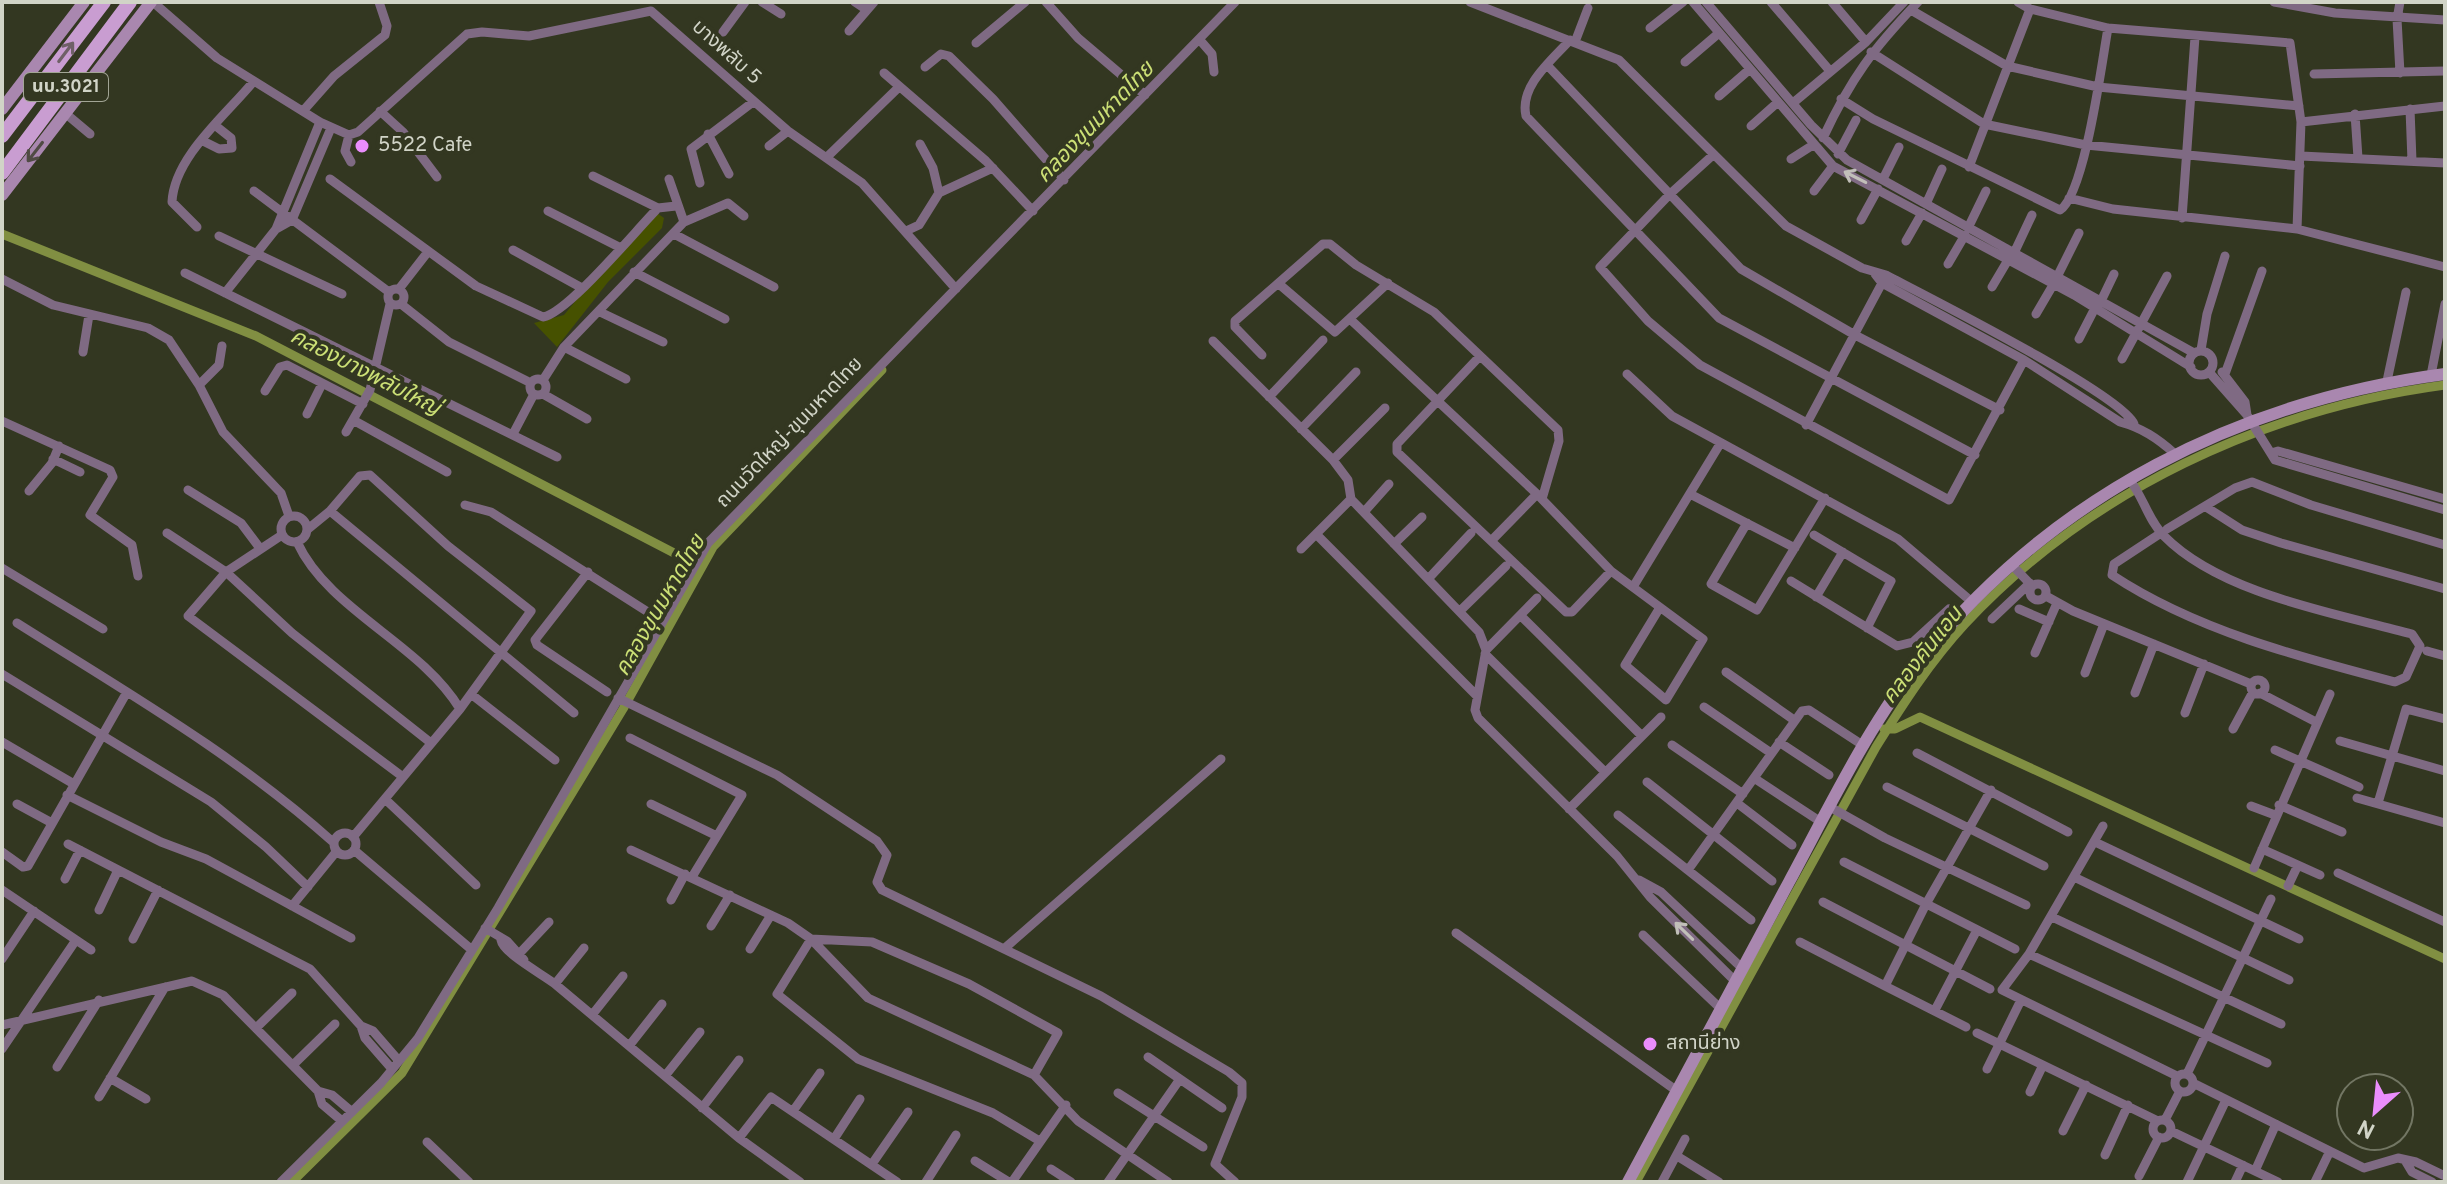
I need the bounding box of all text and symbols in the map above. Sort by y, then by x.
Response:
street label: บางพลับ 5 [686,15,766,91]
one-way arrow [58,42,75,63]
water label: คลองขุนมหาดไทย [1031,55,1162,189]
road number: นบ.3021 [24,73,108,101]
place label: 5522 Cafe [378,133,472,159]
marker: 5522 Cafe [353,137,371,155]
one-way arrow [26,141,44,162]
one-way arrow [1844,169,1867,185]
water label: คลองบางพลับใหญ่ [285,324,447,424]
street label: ถนนวัดใหญ่-ขุนมหาดไทย [711,352,869,514]
water label: คลองขุนมหาดไทย [610,529,713,681]
water label: คลองคันแอน [1877,601,1970,710]
one-way arrow [1674,922,1694,941]
place label: สถานีย่าง [1666,1031,1741,1057]
marker: สถานีย่าง [1641,1035,1659,1053]
north arrow [2335,1072,2415,1152]
text: N [2354,1112,2380,1143]

